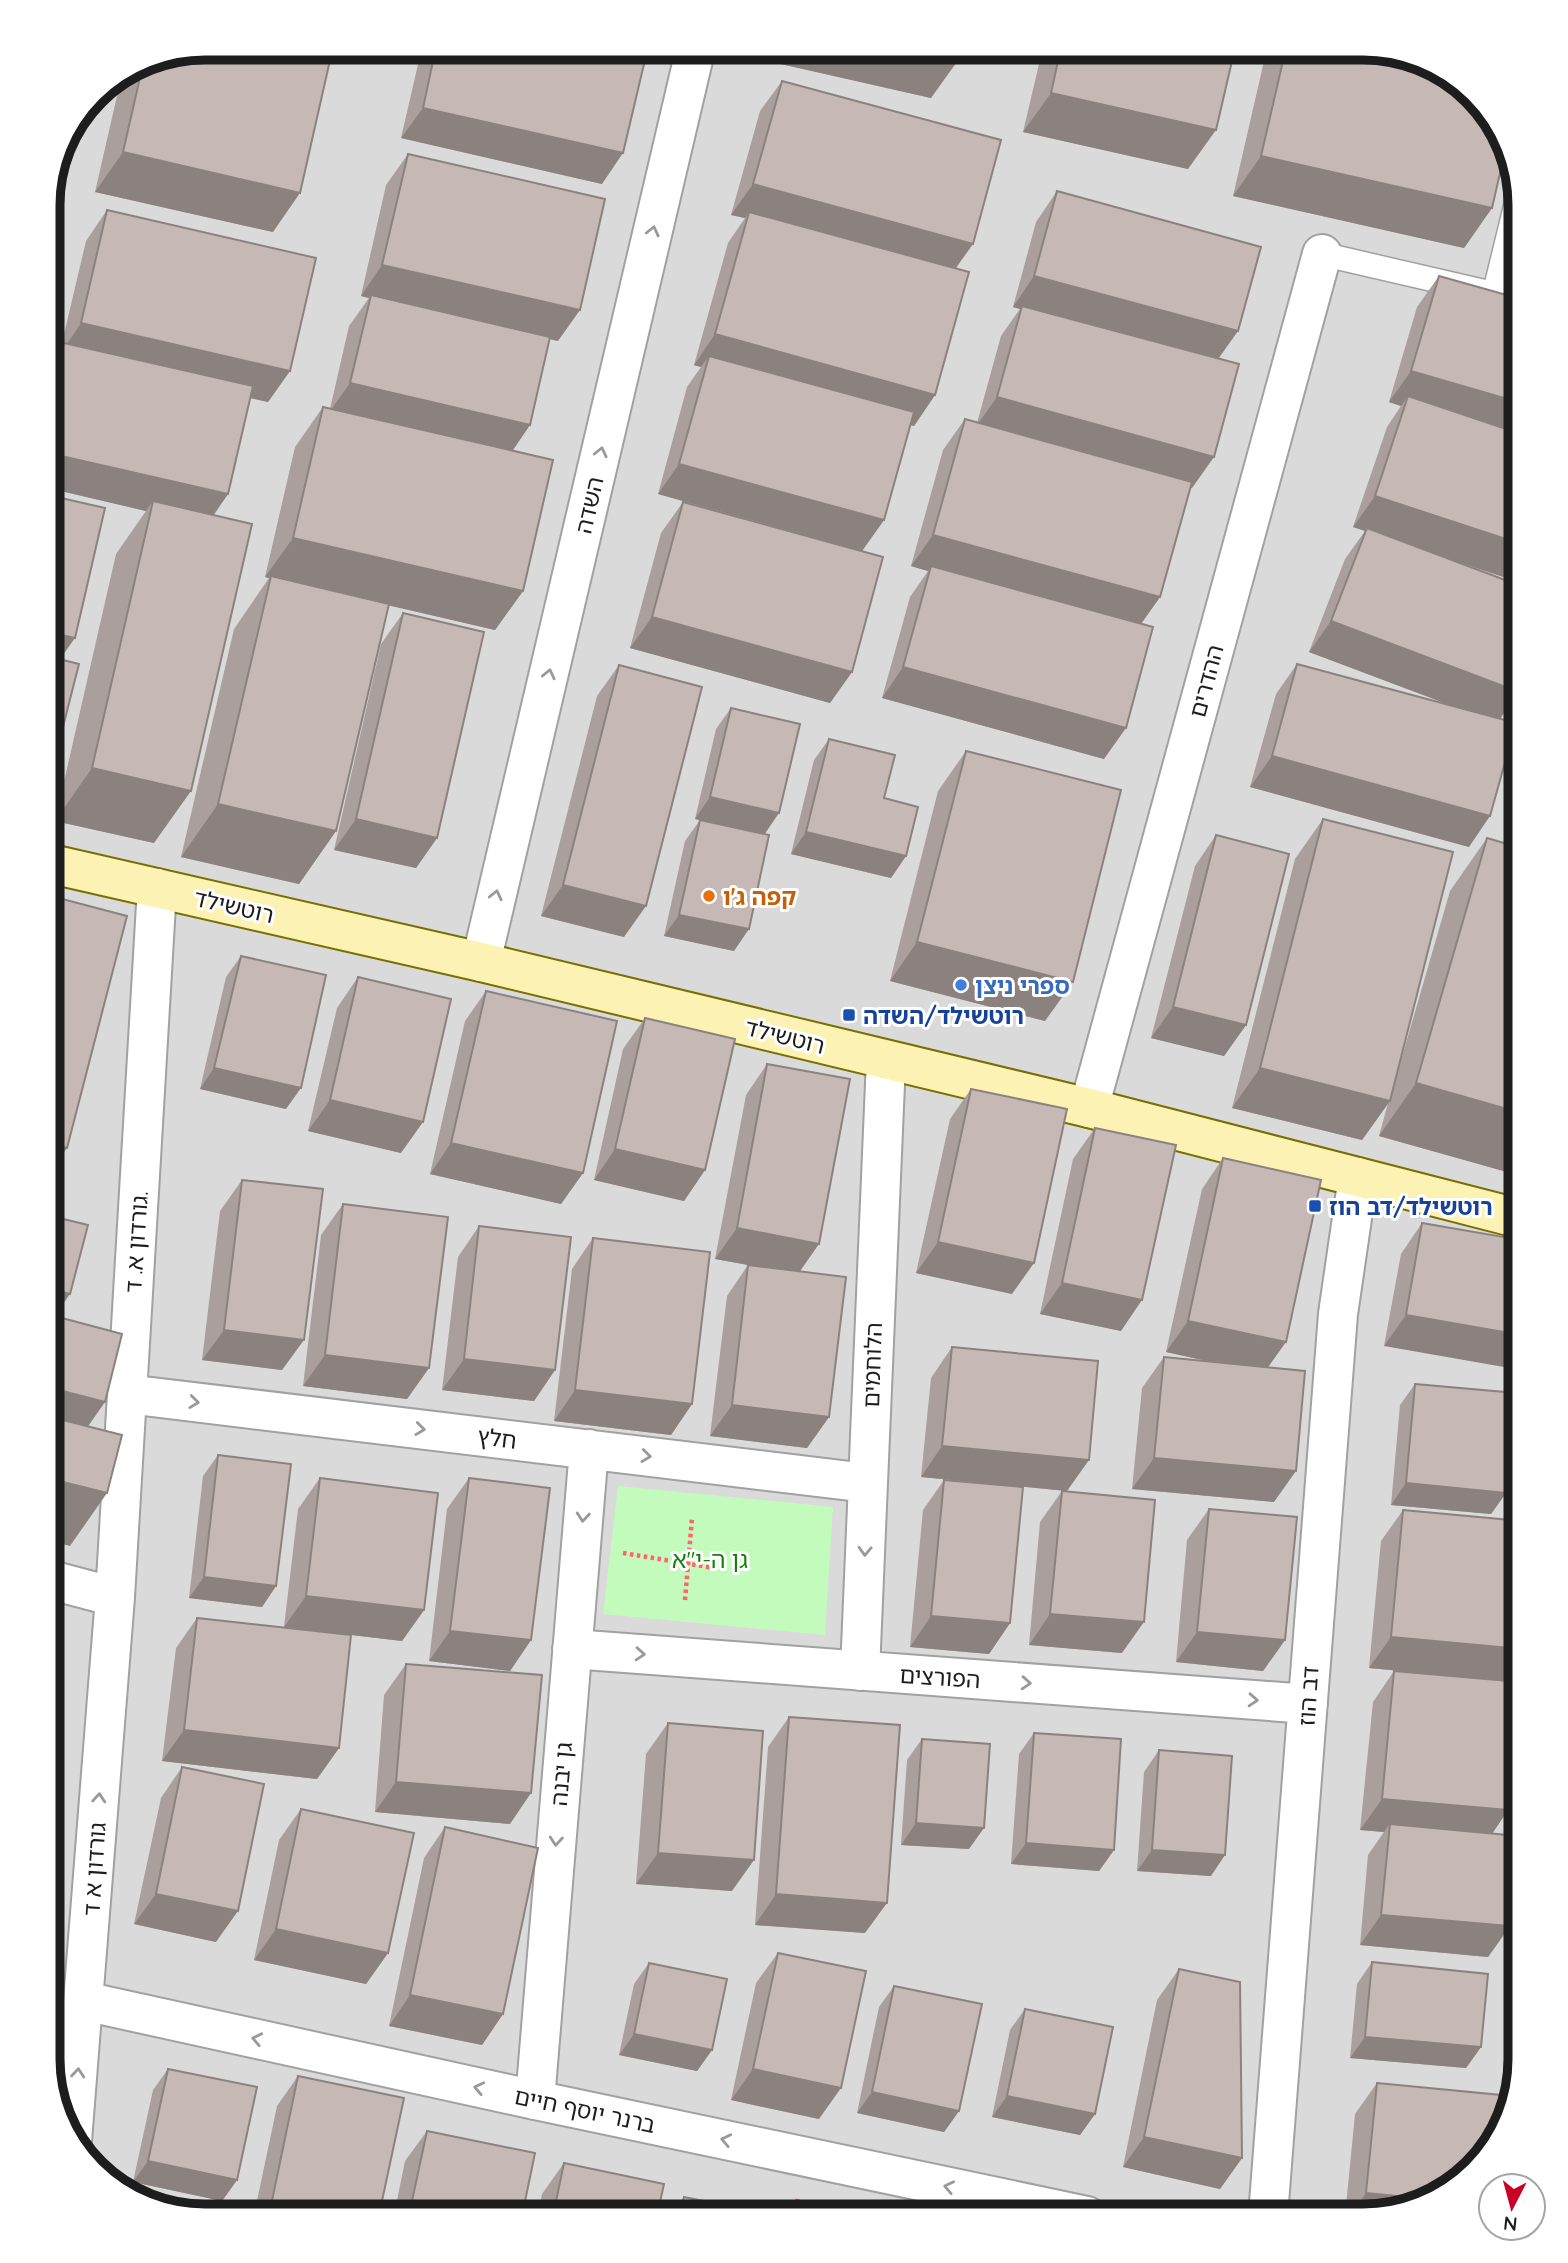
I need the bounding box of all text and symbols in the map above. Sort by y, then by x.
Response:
one-way arrow [645,225,660,237]
one-way arrow [593,446,607,458]
street label: השדה [568,474,610,536]
street label: ההדרים [1182,641,1230,721]
one-way arrow [541,668,555,680]
place label: קפה ג'ו [723,882,796,911]
street label: רוטשילד [191,883,277,929]
marker: קפה ג'ו [701,888,717,904]
one-way arrow [488,889,503,901]
place label: ספרי ניצן [975,971,1070,1000]
marker: ספרי ניצן [953,977,969,993]
place label: רוטשילד/השדה [863,1001,1024,1030]
marker: רוטשילד/השדה [841,1007,857,1023]
street label: רוטשילד [742,1012,828,1060]
street label: גורדון א. ד. [118,1190,154,1294]
place label: רוטשילד/דב הוז [1329,1192,1493,1221]
marker: רוטשילד/דב הוז [1307,1198,1323,1214]
street label: הלוחמים [856,1322,888,1408]
one-way arrow [189,1395,200,1410]
one-way arrow [415,1421,426,1436]
street label: חלץ [476,1421,518,1455]
one-way arrow [640,1449,652,1464]
one-way arrow [576,1512,591,1523]
park label: גן ה-י"א [672,1545,748,1574]
one-way arrow [857,1546,872,1557]
one-way arrow [635,1647,646,1662]
street label: הפורצים [899,1660,981,1694]
street label: דב הוז [1291,1665,1325,1727]
one-way arrow [1021,1675,1032,1690]
one-way arrow [1248,1692,1259,1707]
street label: גן יבנה [544,1740,578,1807]
one-way arrow [91,1792,106,1803]
street label: גורדון א ד [76,1821,112,1917]
one-way arrow [549,1836,564,1847]
one-way arrow [251,2033,263,2048]
one-way arrow [70,2067,85,2078]
one-way arrow [473,2081,485,2096]
street label: ברנר יוסף חיים [512,2081,658,2139]
one-way arrow [720,2134,732,2149]
north arrow [1477,2172,1547,2242]
one-way arrow [943,2180,955,2195]
text: N [1502,2211,1518,2237]

